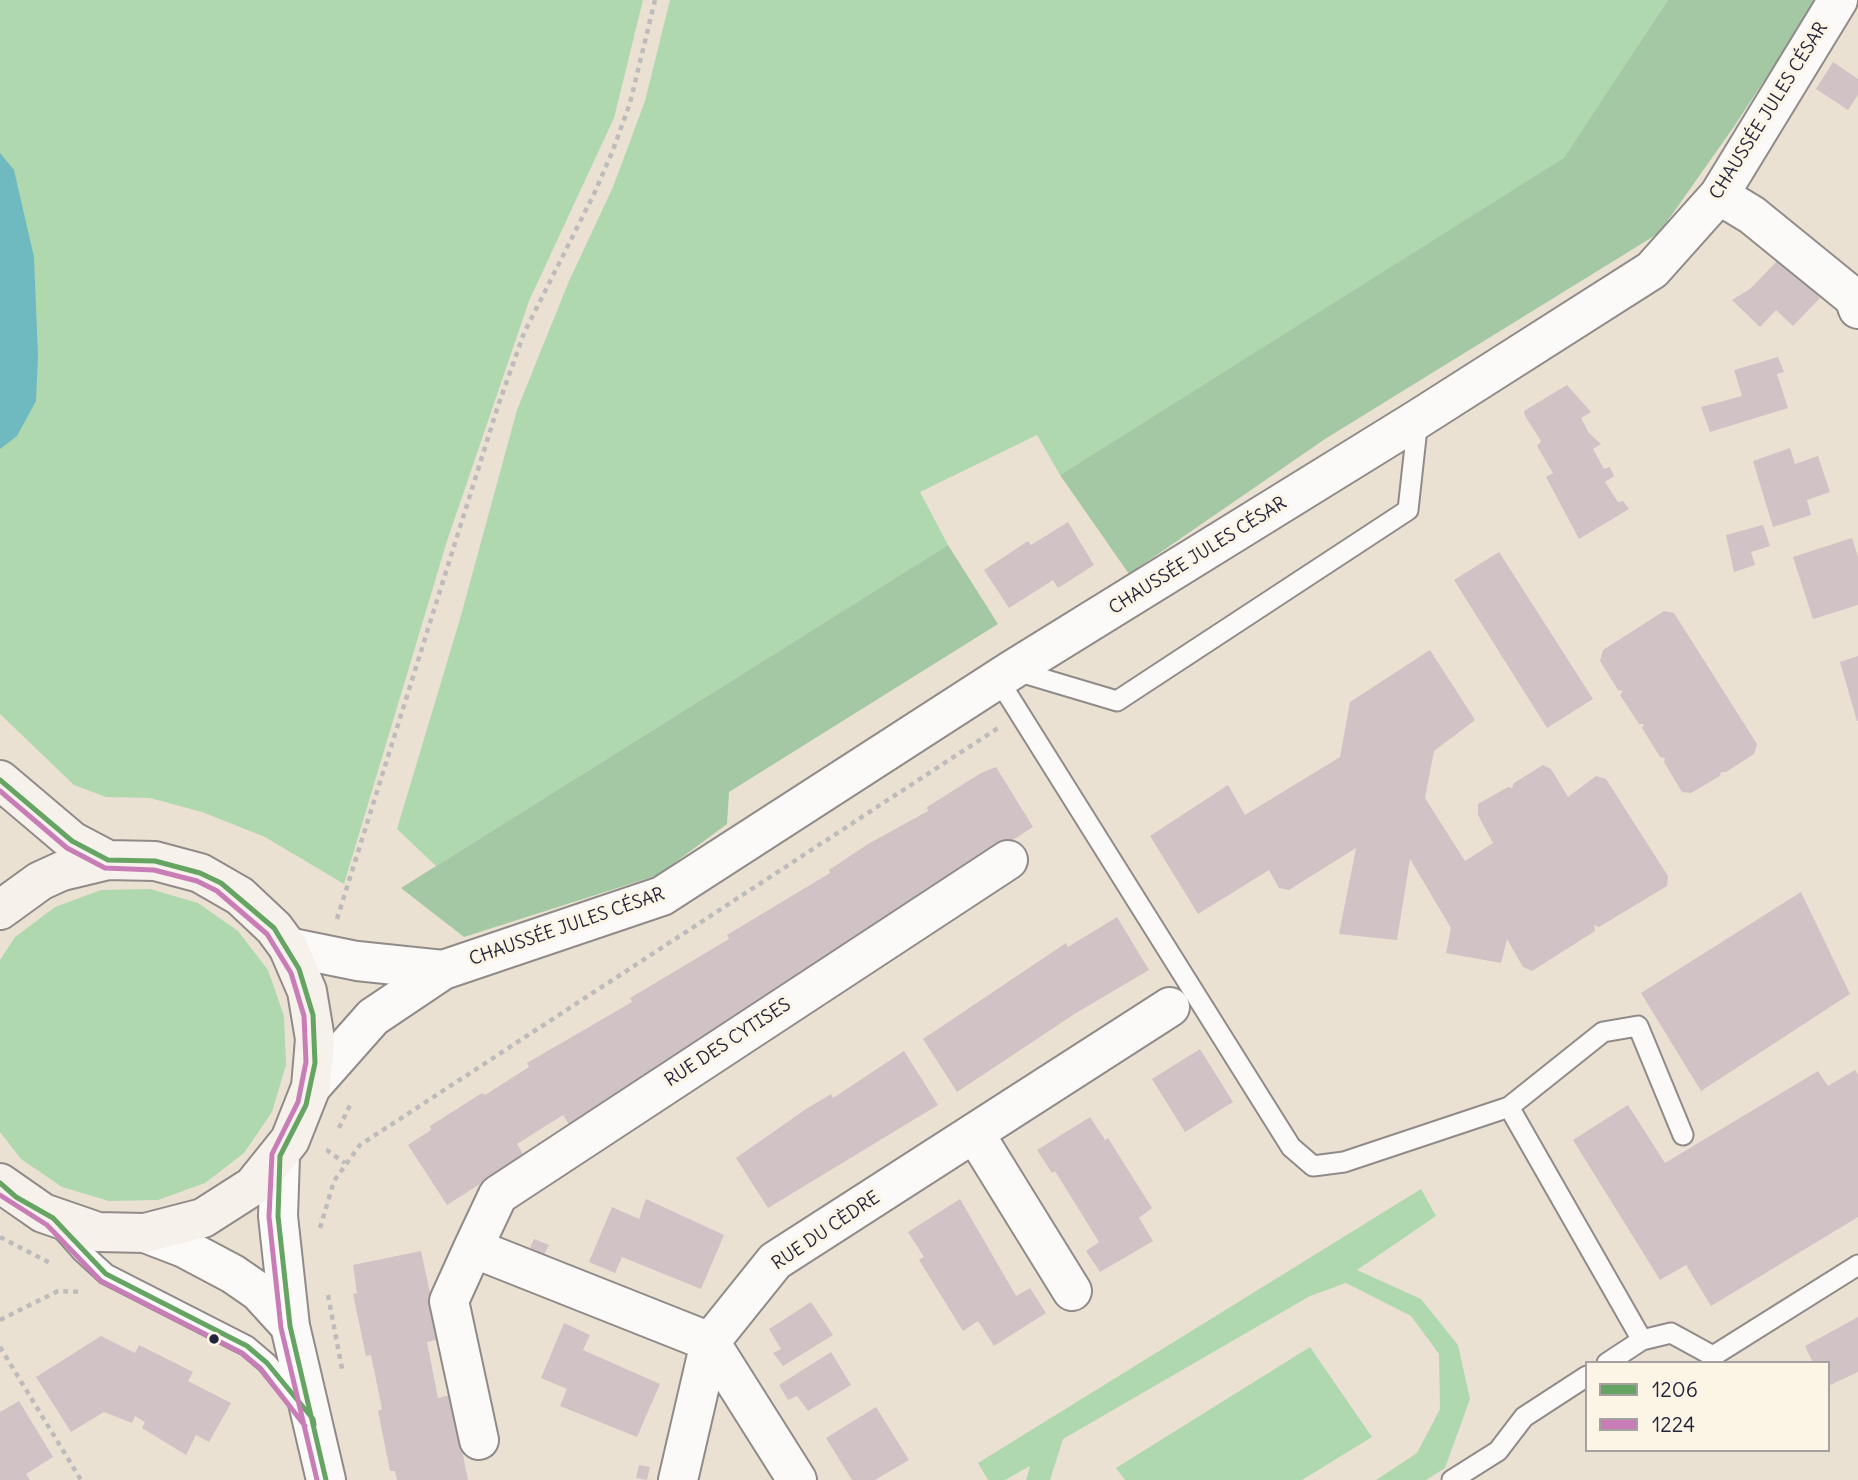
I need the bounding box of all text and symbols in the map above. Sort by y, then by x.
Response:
street label: CHAUSSÉE JULES CÉSAR [1705,18,1833,204]
street label: CHAUSSÉE JULES CÉSAR [1105,492,1291,620]
street label: CHAUSSÉE JULES CÉSAR [466,883,668,971]
street label: RUE DES CYTISES [661,994,795,1092]
street label: RUE DU CÈDRE [768,1187,884,1275]
unlabelled marker [207,1332,221,1346]
legend [1585,1361,1830,1452]
text: 1206 [1652,1376,1698,1403]
text: 1224 [1652,1411,1695,1438]

